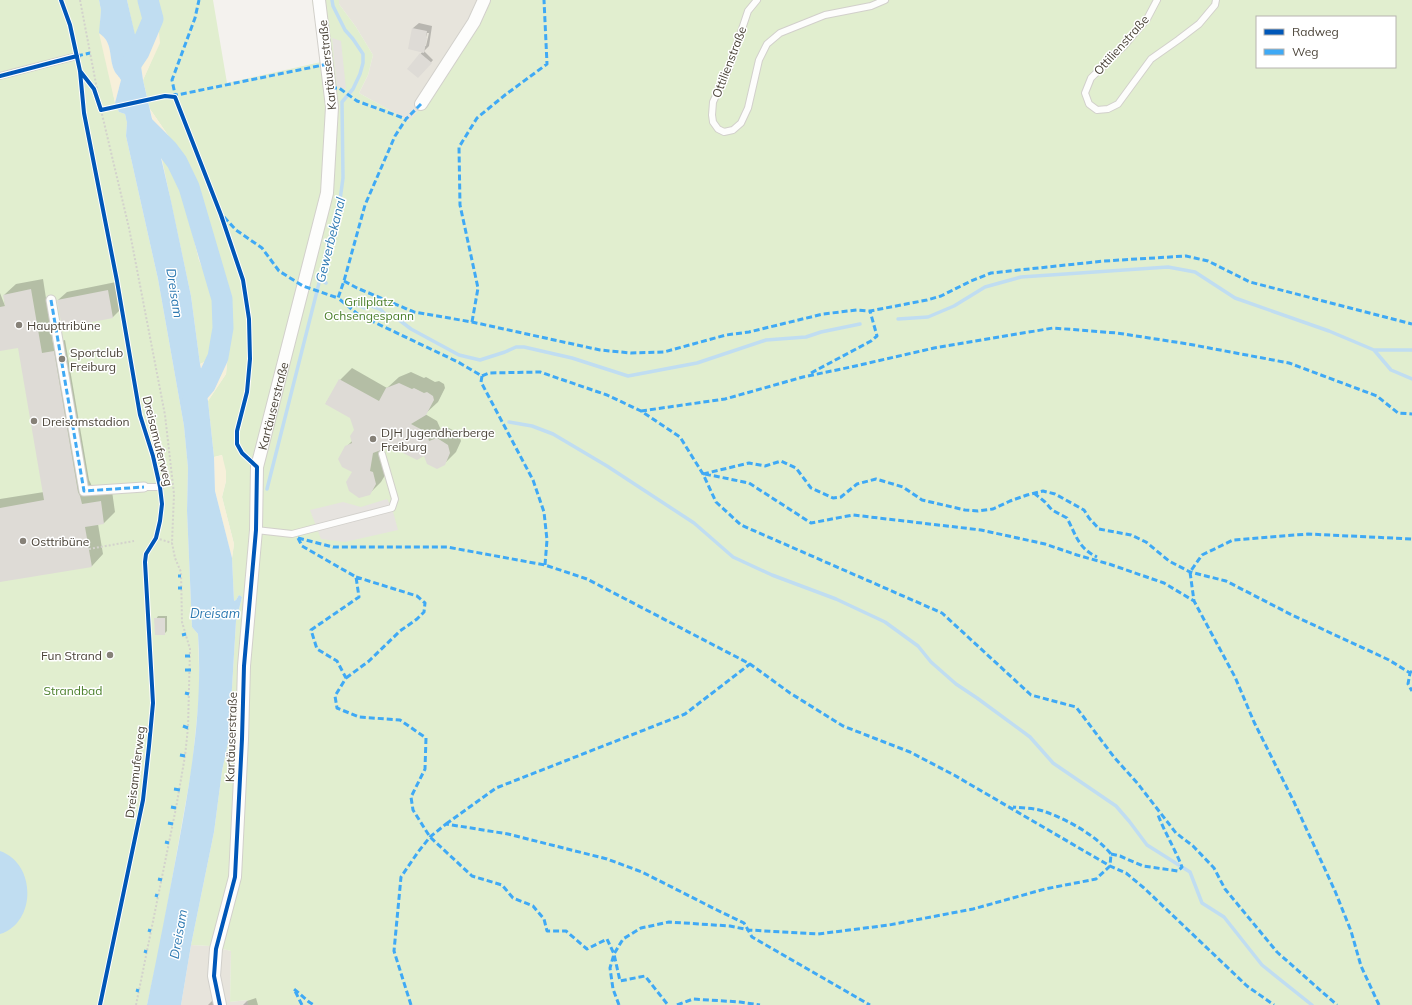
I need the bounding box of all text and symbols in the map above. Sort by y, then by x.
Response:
street label: Ottilienstraße [1090,12,1152,78]
legend [1256,16,1396,68]
street label: Kartäuserstraße [315,19,339,111]
street label: Ottilienstraße [708,24,750,100]
text: Radweg [1292,24,1339,39]
text: Weg [1292,44,1318,59]
water label: Gewerbekanal [312,195,349,284]
water label: Dreisam [163,267,187,319]
park label: Grillplatz Ochsengespann [324,294,414,323]
place label: Haupttribüne [27,318,101,333]
marker: Haupttribüne [14,320,24,330]
place label: Sportclub Freiburg [70,345,123,374]
marker: Sportclub Freiburg [57,354,67,364]
street label: Kartäuserstraße [254,360,291,451]
street label: Dreisamuferweg [140,394,176,488]
place label: Dreisamstadion [42,414,130,429]
marker: Dreisamstadion [29,416,39,426]
place label: DJH Jugendherberge Freiburg [381,425,494,454]
marker: DJH Jugendherberge Freiburg [368,434,378,444]
place label: Osttribüne [31,534,89,549]
marker: Osttribüne [18,536,28,546]
water label: Dreisam [190,605,240,621]
place label: Fun Strand [41,648,102,663]
marker: Fun Strand [105,650,115,660]
park label: Strandbad [44,683,102,698]
street label: Kartäuserstraße [222,692,240,782]
street label: Dreisamuferweg [122,725,148,819]
water label: Dreisam [166,908,190,960]

